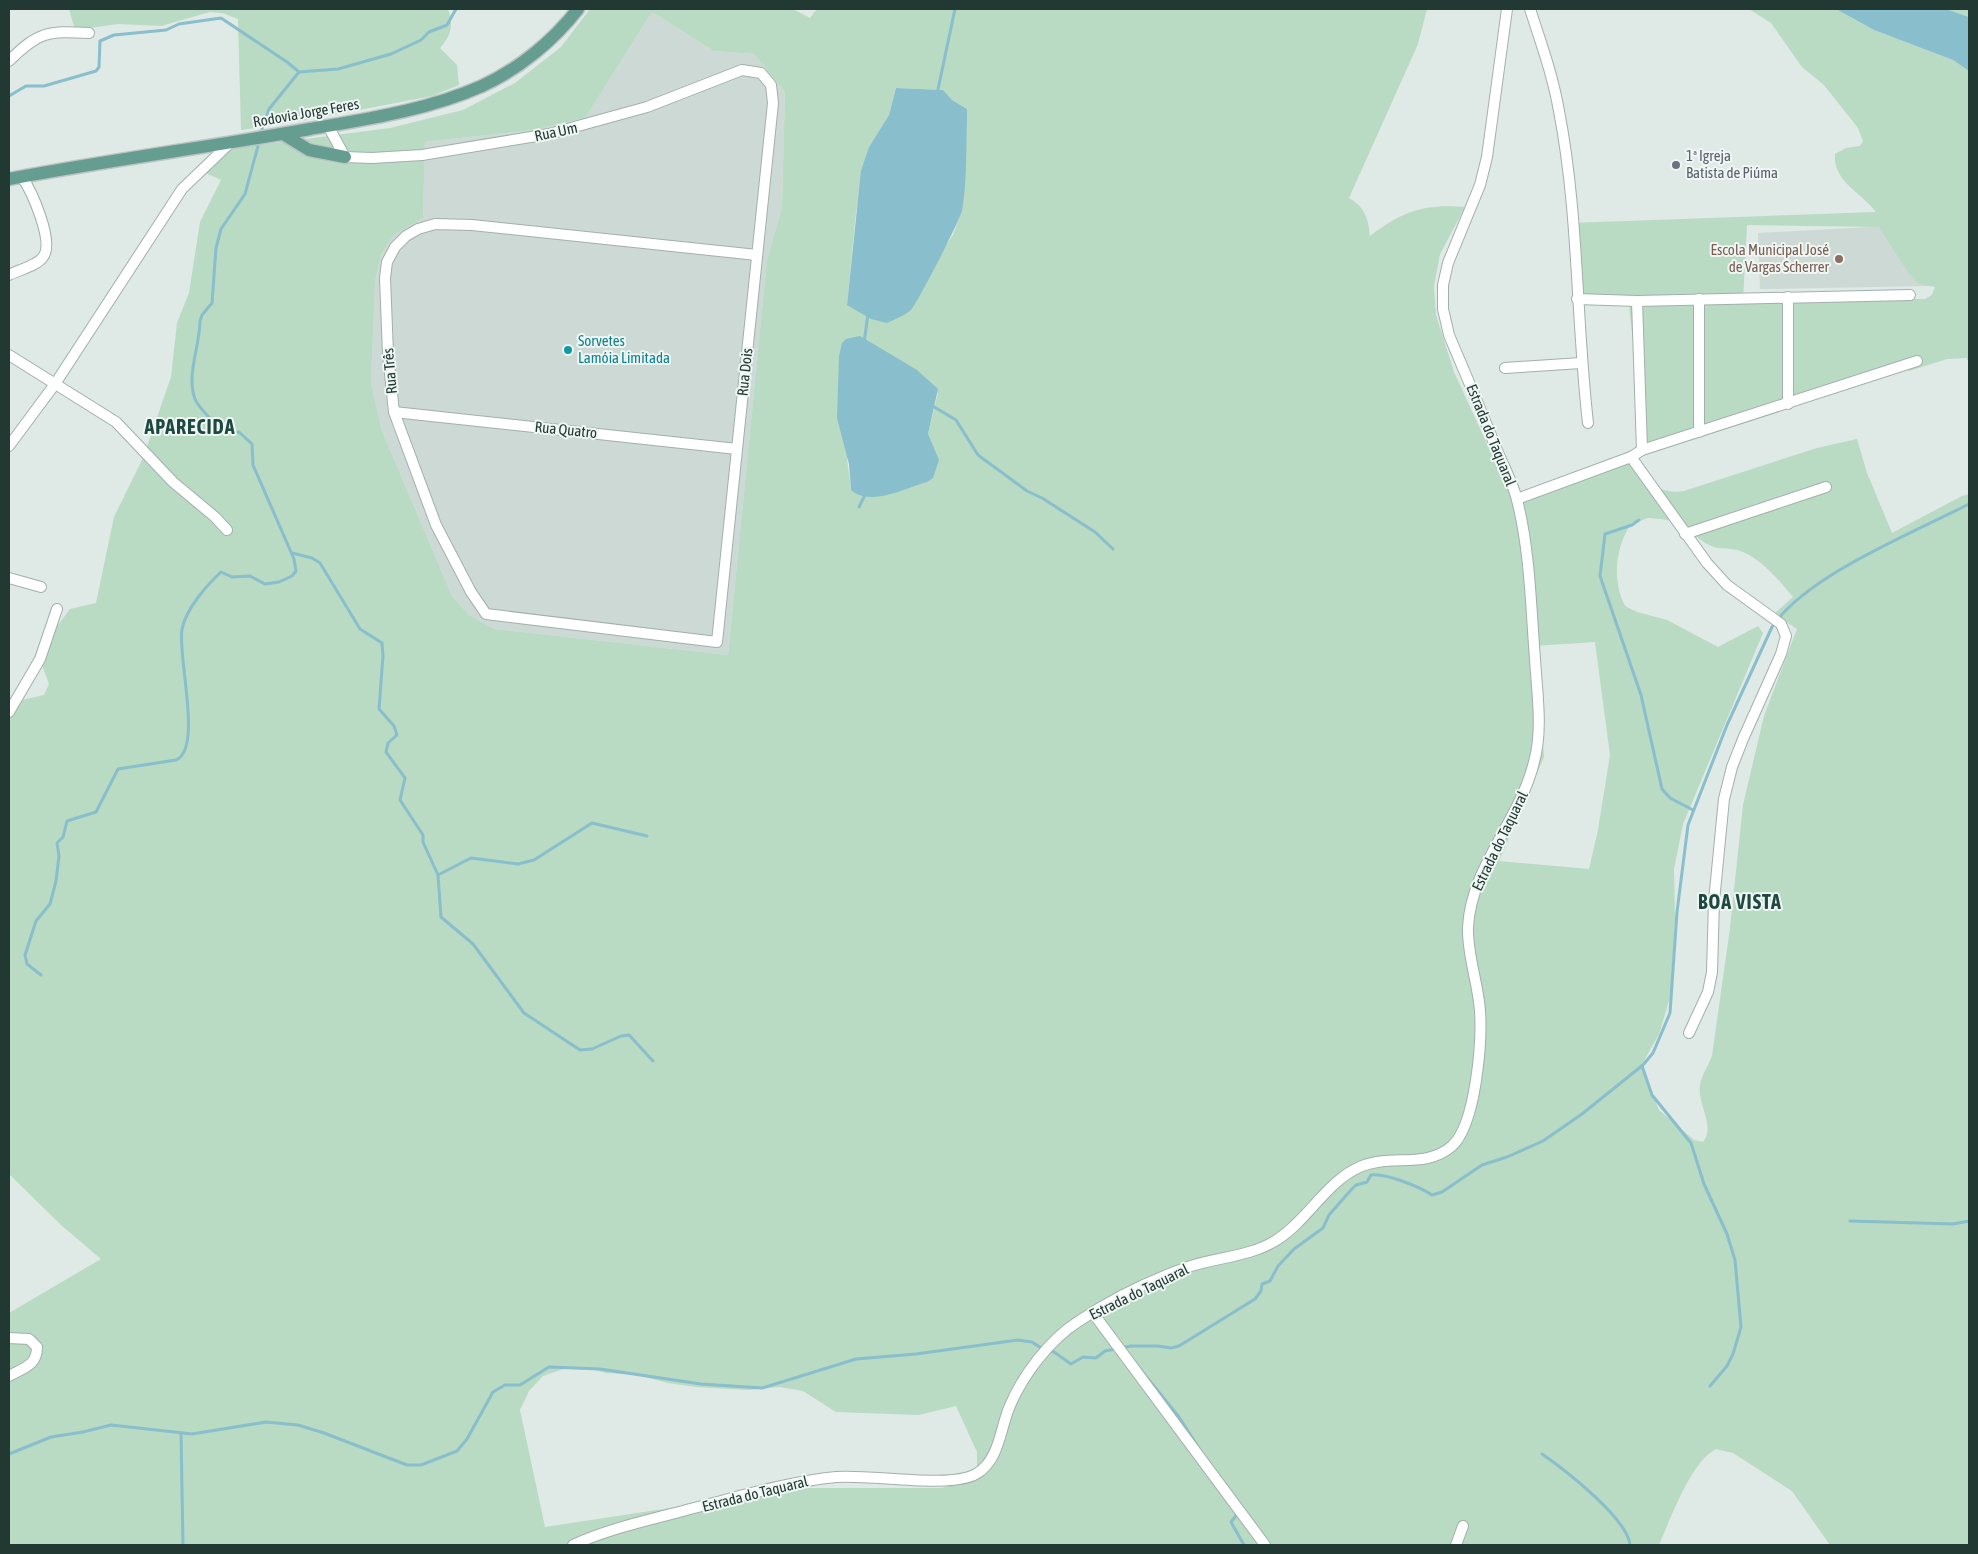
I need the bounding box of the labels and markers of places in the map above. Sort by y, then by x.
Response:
place label: 1ª Igreja Batista de Piúma [1686,147,1778,181]
marker: 1ª Igreja Batista de Piúma [1670,159,1682,171]
place label: Escola Municipal José de Vargas Scherrer [1711,241,1830,275]
marker: Escola Municipal José de Vargas Scherrer [1833,253,1845,265]
place label: Sorvetes Lamóia Limitada [578,332,670,366]
marker: Sorvetes Lamóia Limitada [562,344,574,356]

